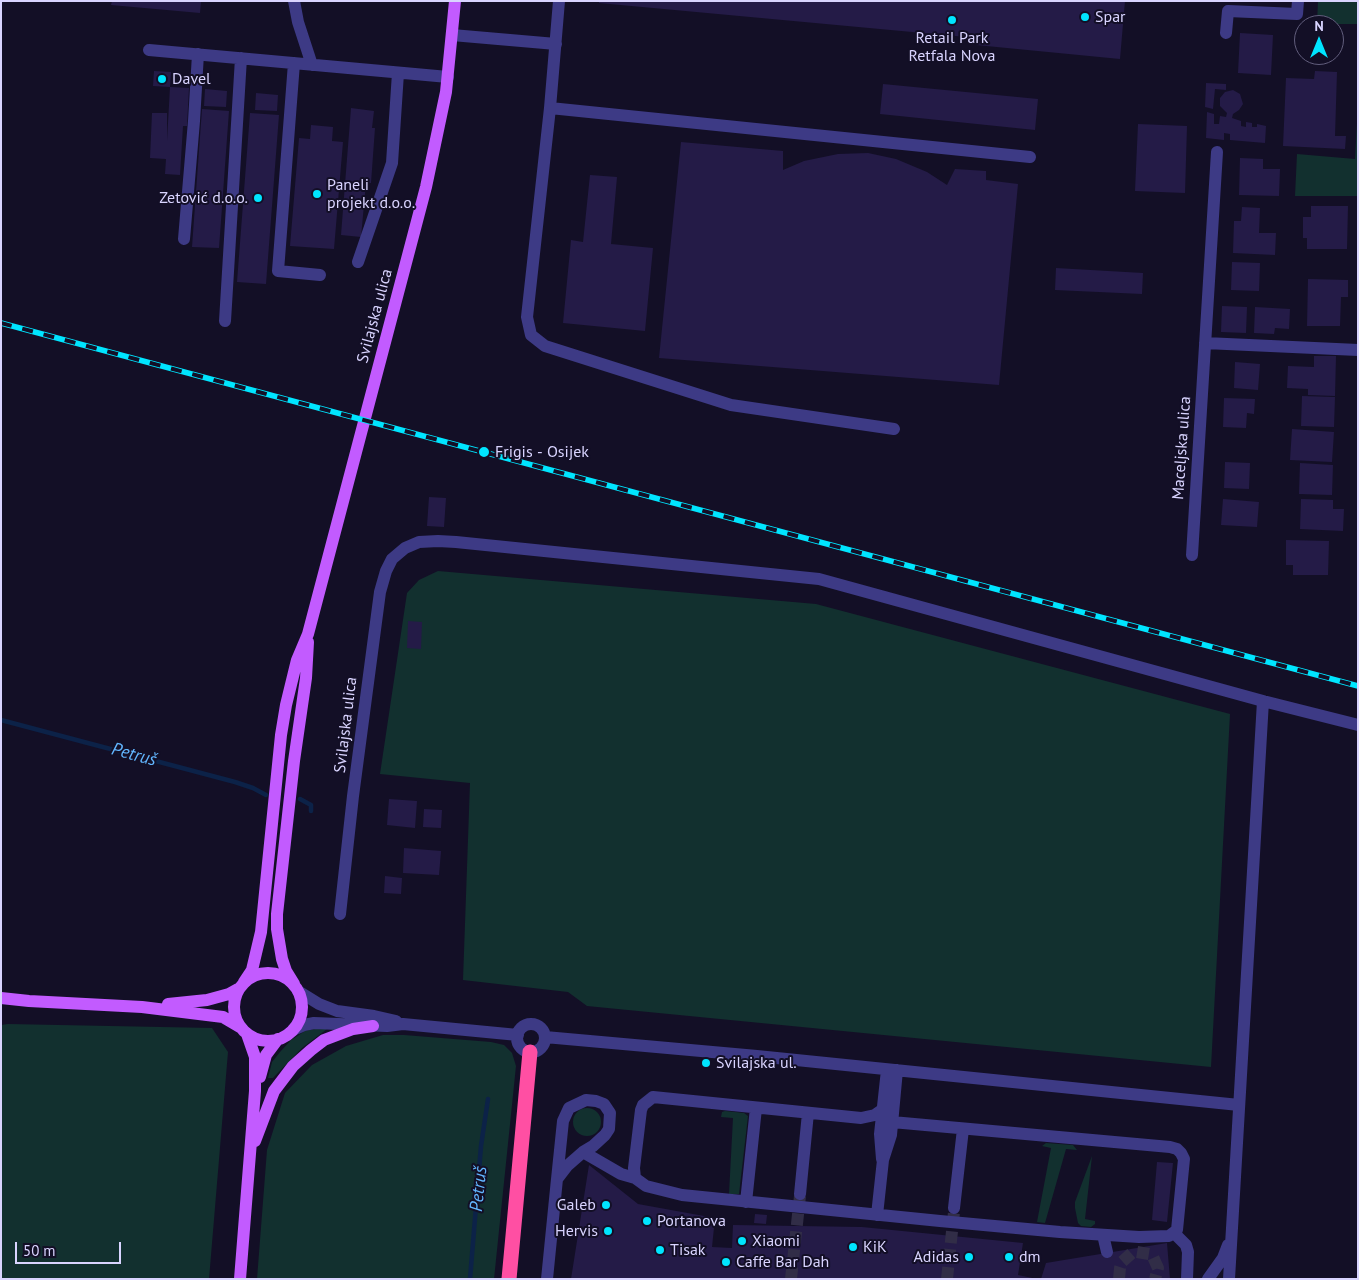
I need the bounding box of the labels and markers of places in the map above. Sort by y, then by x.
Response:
place label: Spar [1095,7,1126,27]
marker: Spar [1079,11,1091,23]
marker: Retail Park Retfala Nova [946,14,958,26]
place label: Retail Park Retfala Nova [908,28,996,66]
place label: Davel [172,69,211,89]
marker: Davel [156,73,168,85]
place label: Paneli projekt d.o.o. [327,175,415,213]
place label: Zetović d.o.o. [159,188,248,208]
marker: Paneli projekt d.o.o. [311,188,323,200]
marker: Zetović d.o.o. [252,192,264,204]
place label: Frigis - Osijek [495,442,589,462]
marker: Frigis - Osijek [477,445,491,459]
place label: Svilajska ul. [716,1053,797,1073]
marker: Svilajska ul. [700,1057,712,1069]
place label: Galeb [557,1195,596,1215]
marker: Galeb [600,1199,612,1211]
place label: Portanova [657,1211,726,1231]
marker: Portanova [641,1215,653,1227]
place label: Hervis [555,1221,598,1241]
marker: Hervis [602,1225,614,1237]
place label: Xiaomi [752,1231,800,1251]
marker: Xiaomi [736,1235,748,1247]
place label: KiK [863,1237,887,1257]
place label: Tisak [670,1240,706,1260]
marker: KiK [847,1241,859,1253]
marker: Tisak [654,1244,666,1256]
place label: Adidas [913,1247,959,1267]
place label: dm [1019,1247,1041,1267]
marker: Adidas [963,1251,975,1263]
marker: dm [1003,1251,1015,1263]
place label: Caffe Bar Dah [736,1252,829,1272]
marker: Caffe Bar Dah [720,1256,732,1268]

